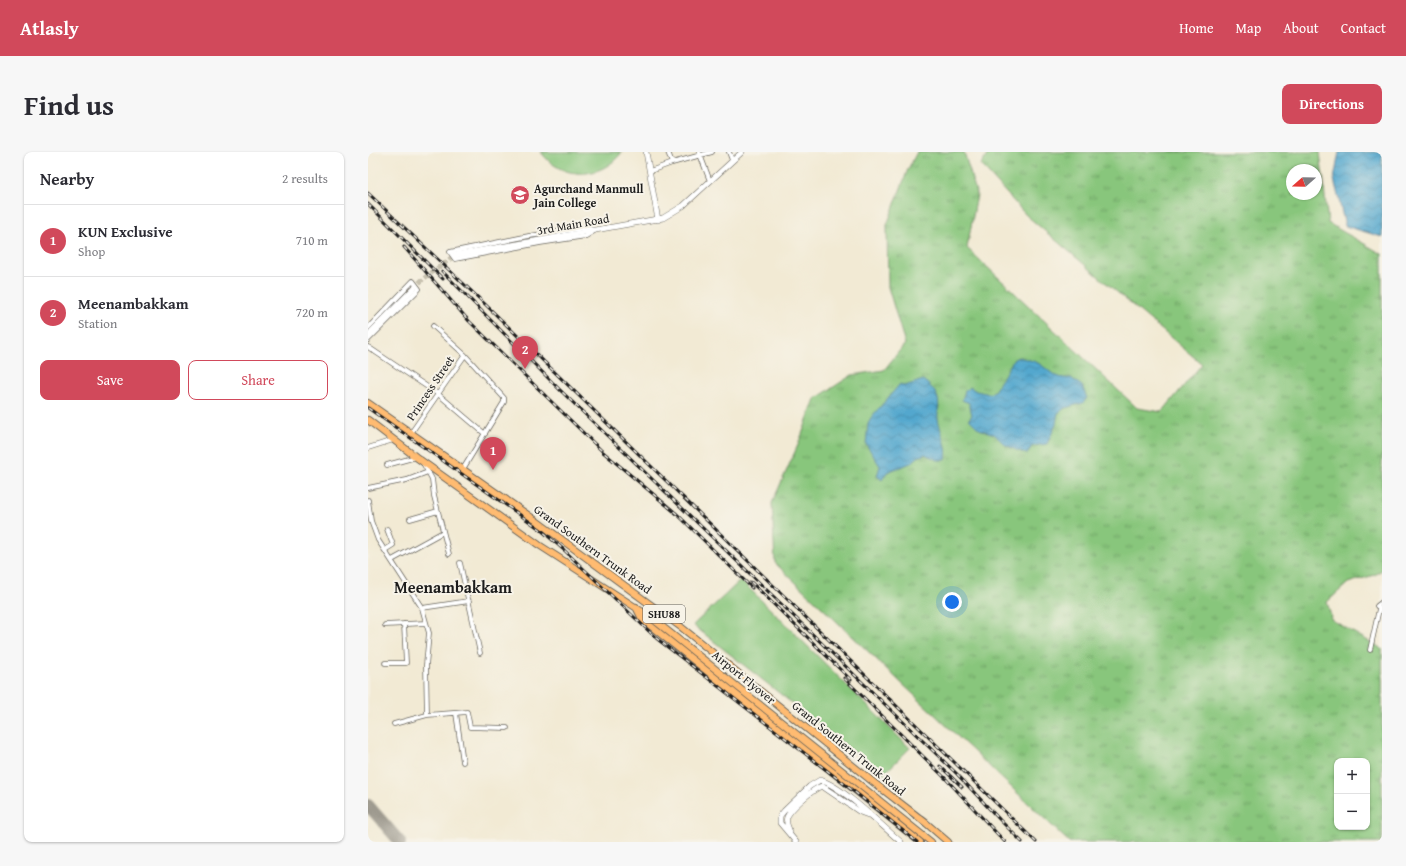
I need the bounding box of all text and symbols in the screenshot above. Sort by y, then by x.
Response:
text: Atlasly [20,14,79,42]
text: Home [1179,18,1214,38]
text: Map [1236,18,1261,38]
text: About [1283,18,1319,38]
text: Contact [1341,18,1386,38]
text: Find us [24,84,114,125]
button: Directions [1282,84,1382,124]
north arrow [1286,164,1322,200]
text: Nearby [40,166,94,191]
text: 2 results [282,169,328,188]
place label: Agurchand Manmull Jain College [532,180,644,211]
school or university icon: Agurchand Manmull Jain College [509,184,531,206]
street label: 3rd Main Road [536,209,611,239]
text: KUN Exclusive [78,221,173,242]
text: 1 [50,231,56,250]
text: 710 m [296,231,328,250]
text: Shop [78,242,105,261]
text: Meenambakkam [78,293,189,314]
text: 2 [50,303,56,322]
text: 720 m [296,303,328,322]
text: Station [78,314,117,333]
pin: 2 [512,336,538,369]
street label: Princess Street [402,352,458,424]
button: Save [40,360,180,400]
button: Share [188,360,328,400]
pin: 1 [480,437,506,470]
street label: Grand Southern Trunk Road [531,501,656,598]
district label: Meenambakkam [394,575,512,599]
your location [942,592,962,612]
road number: SHU88 [643,605,685,623]
street label: Airport Flyover [709,646,779,708]
street label: Grand Southern Trunk Road [789,697,910,800]
map controls [1334,758,1370,830]
button: + [1334,758,1370,794]
button: − [1334,794,1370,830]

